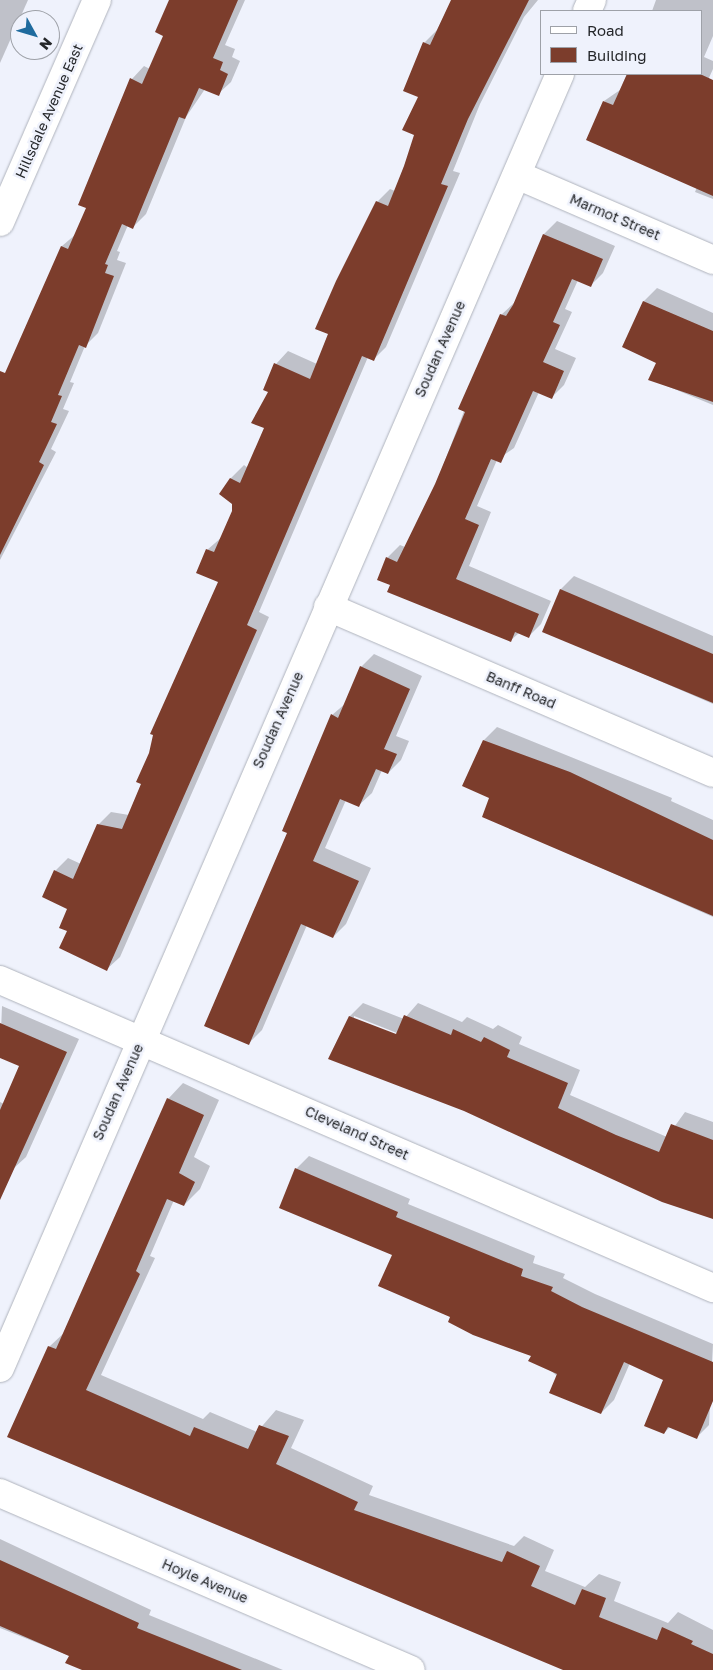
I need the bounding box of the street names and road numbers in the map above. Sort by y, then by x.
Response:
street label: Hillsdale Avenue East [12,41,86,181]
street label: Marmot Street [567,190,663,244]
street label: Soudan Avenue [411,298,469,400]
street label: Banff Road [484,668,558,712]
street label: Soudan Avenue [249,669,307,771]
street label: Soudan Avenue [89,1041,147,1143]
street label: Cleveland Street [302,1103,412,1163]
street label: Hoyle Avenue [159,1555,251,1607]

